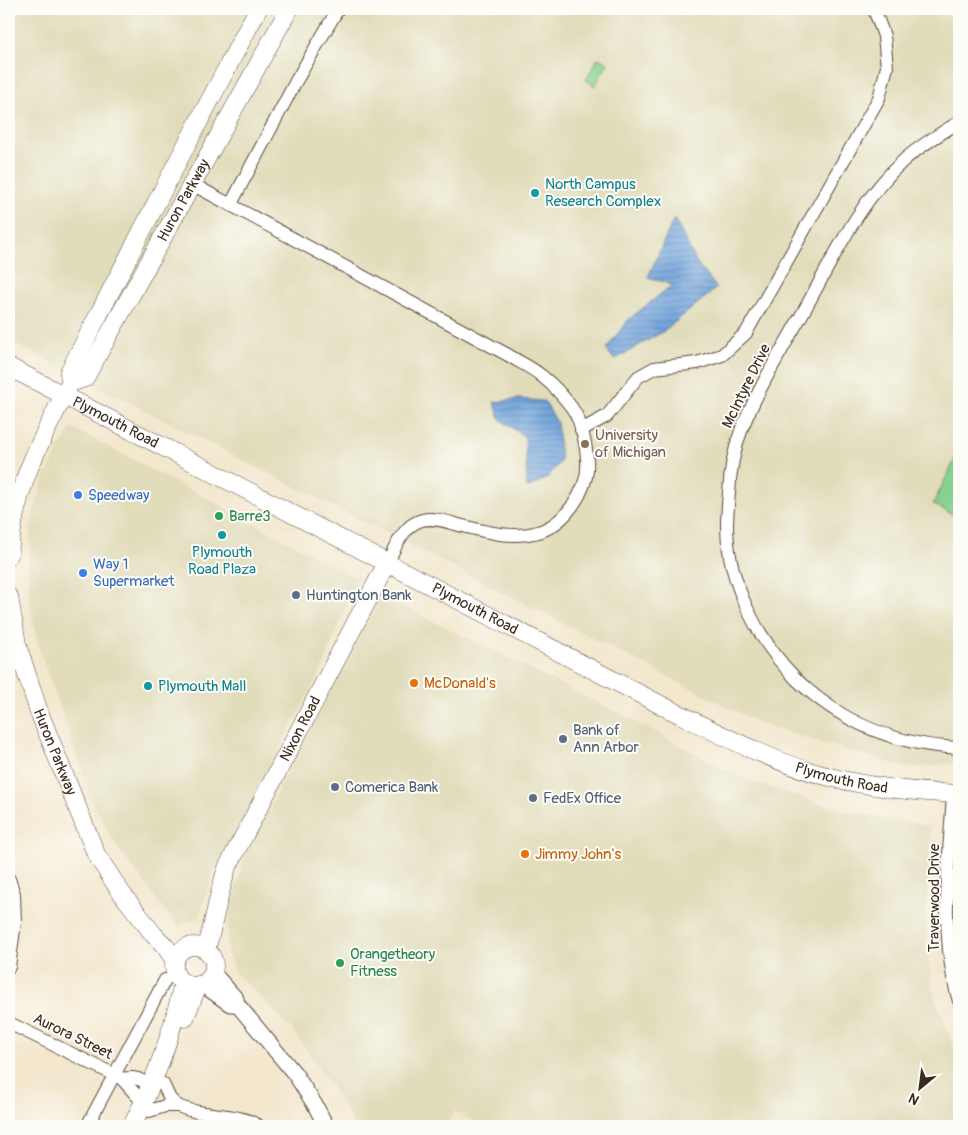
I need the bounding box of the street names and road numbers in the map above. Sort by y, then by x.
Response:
street label: Huron Parkway [153,155,215,245]
street label: McIntyre Drive [718,341,775,431]
street label: Plymouth Road [69,392,162,453]
street label: Plymouth Road [428,579,521,639]
street label: Nixon Road [276,693,325,765]
street label: Huron Parkway [29,706,81,799]
street label: Plymouth Road [792,758,889,798]
street label: Traverwood Drive [925,843,944,952]
street label: Aurora Street [30,1009,116,1064]

